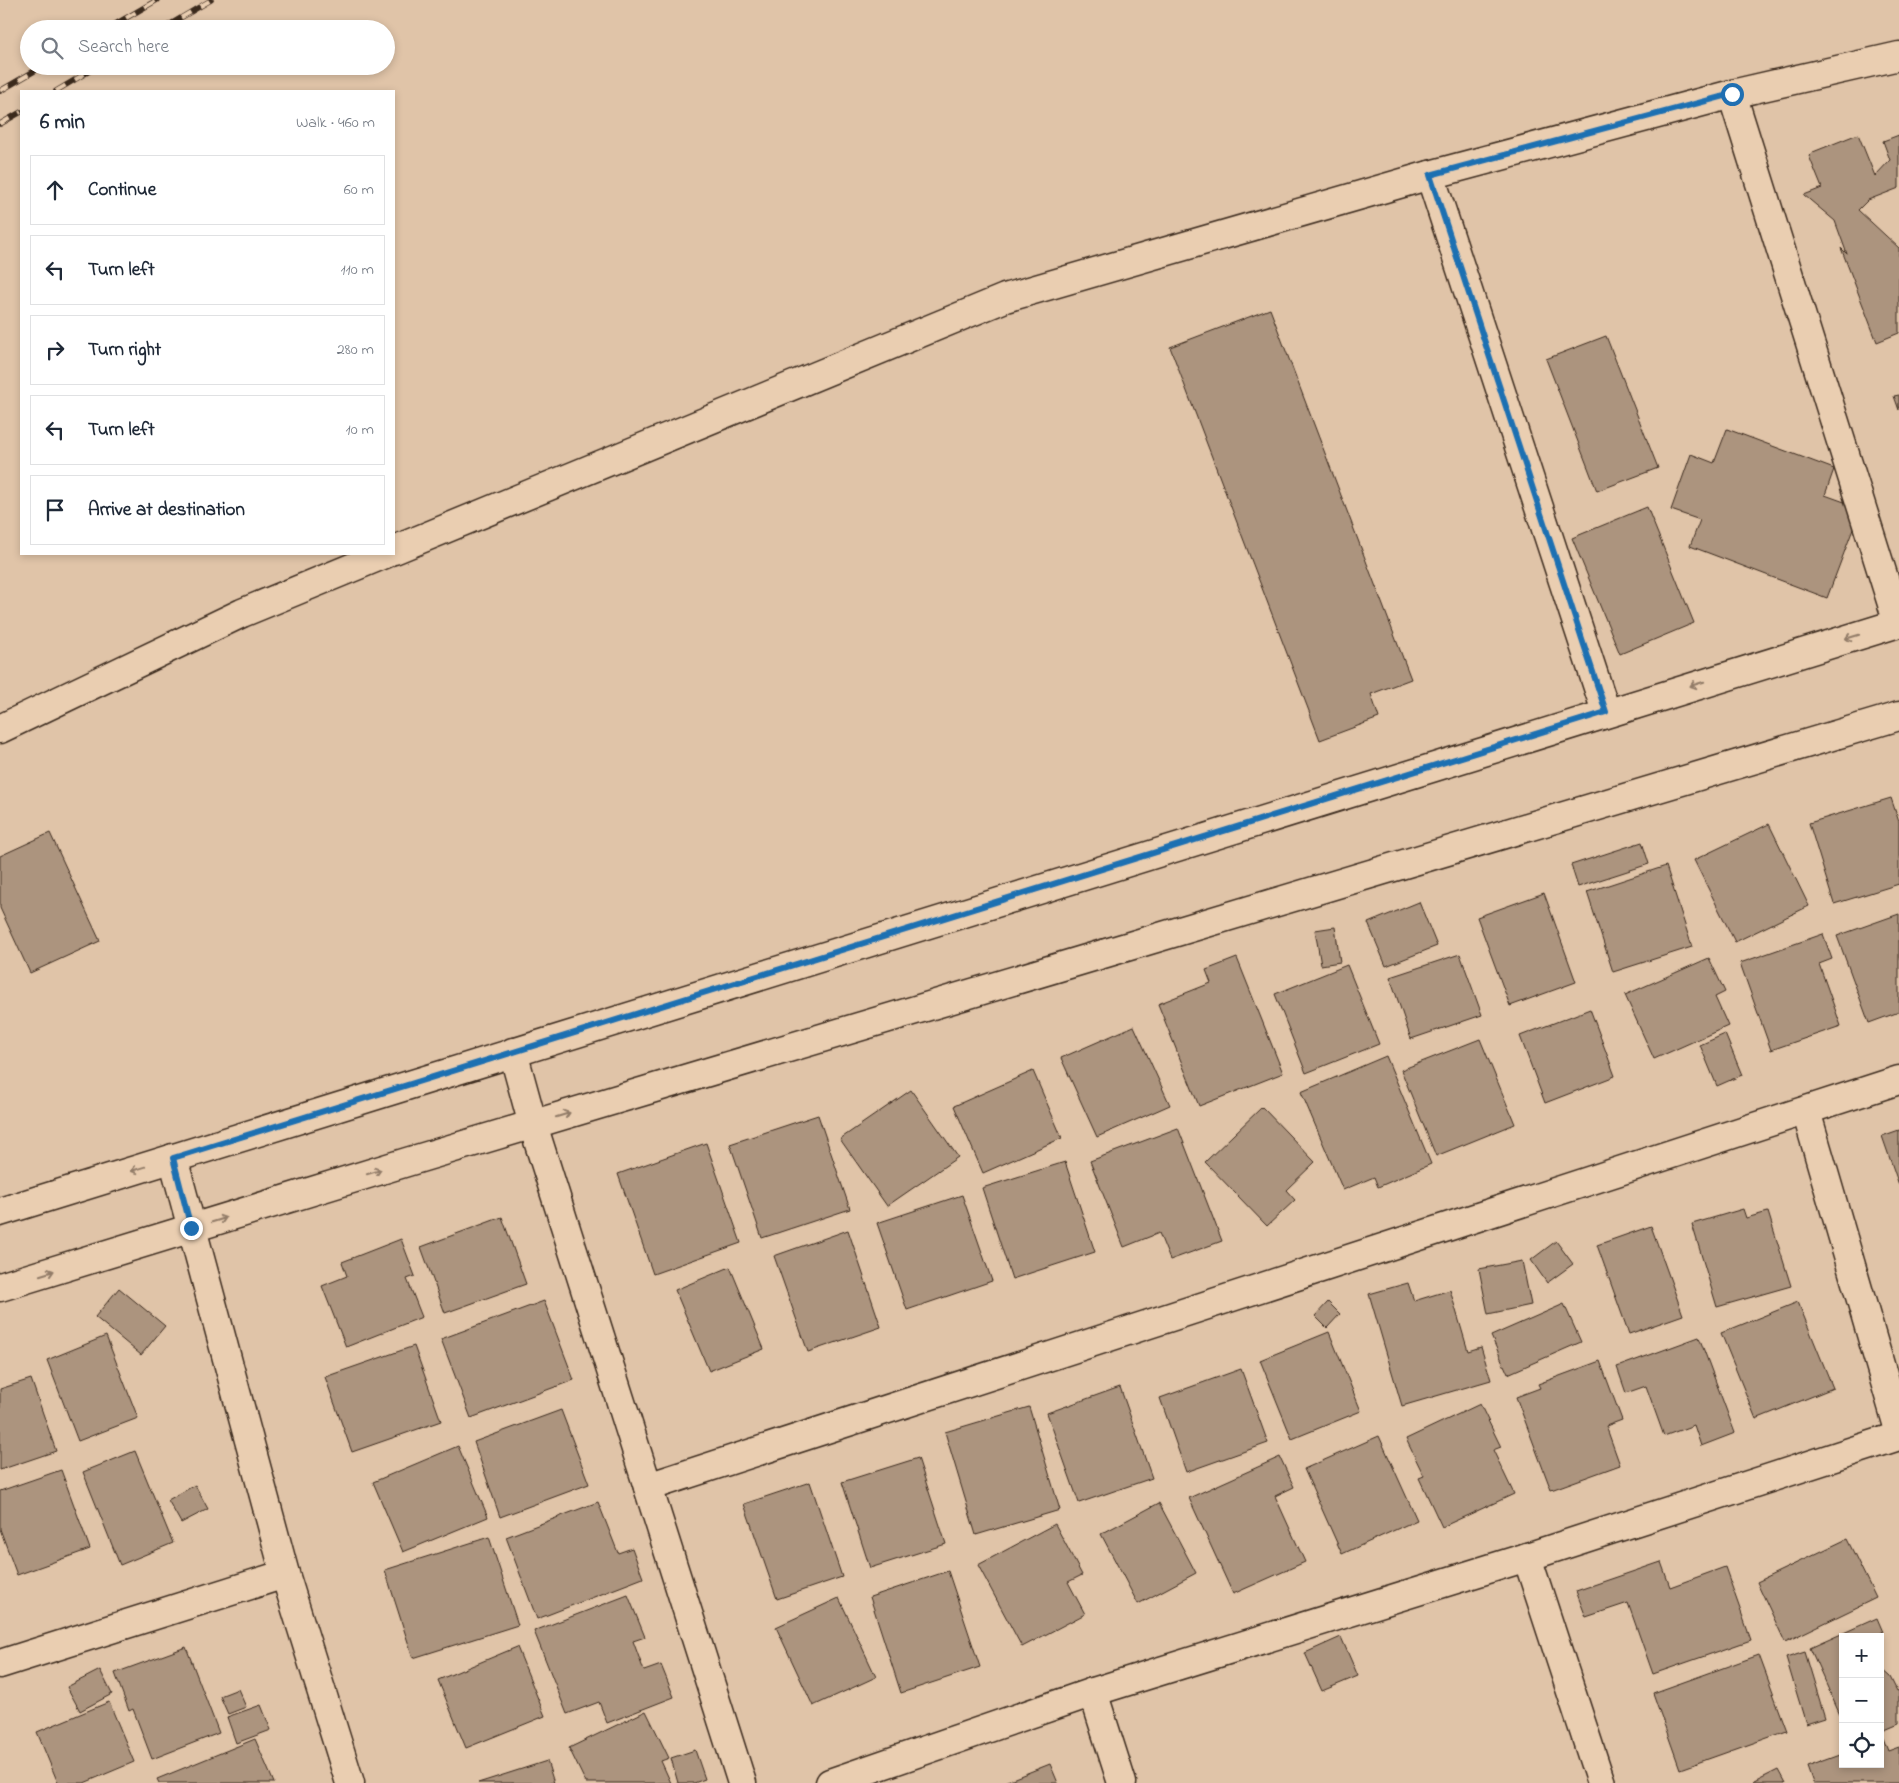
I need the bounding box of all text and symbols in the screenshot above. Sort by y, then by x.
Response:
search box [20,20,395,75]
icon: search [38,34,66,62]
text: Search here [78,34,169,61]
route start [1721,83,1744,106]
text: 6 min [40,108,85,138]
text: Walk · 460 m [296,111,375,135]
icon: ahead [41,176,69,204]
text: Continue [88,177,156,204]
text: 60 m [344,178,374,202]
icon: left [41,256,69,284]
text: Turn left [88,257,155,284]
text: 110 m [340,258,374,282]
icon: right [41,336,69,364]
text: Turn right [88,337,161,364]
text: 280 m [337,338,374,362]
icon: left [41,416,69,444]
text: Turn left [88,417,155,444]
text: 10 m [346,418,374,442]
icon: arrive [41,496,69,524]
text: Arrive at destination [88,497,245,524]
one-way arrow [1845,632,1861,642]
one-way arrow [1689,680,1705,690]
one-way arrow [555,1110,571,1120]
one-way arrow [130,1164,146,1174]
one-way arrow [366,1167,382,1177]
one-way arrow [210,1214,226,1224]
route end [180,1217,203,1240]
one-way arrow [38,1267,54,1277]
map controls [1839,1633,1884,1768]
button: + [1839,1633,1884,1678]
button: − [1839,1678,1884,1723]
button: locate [1839,1723,1884,1768]

